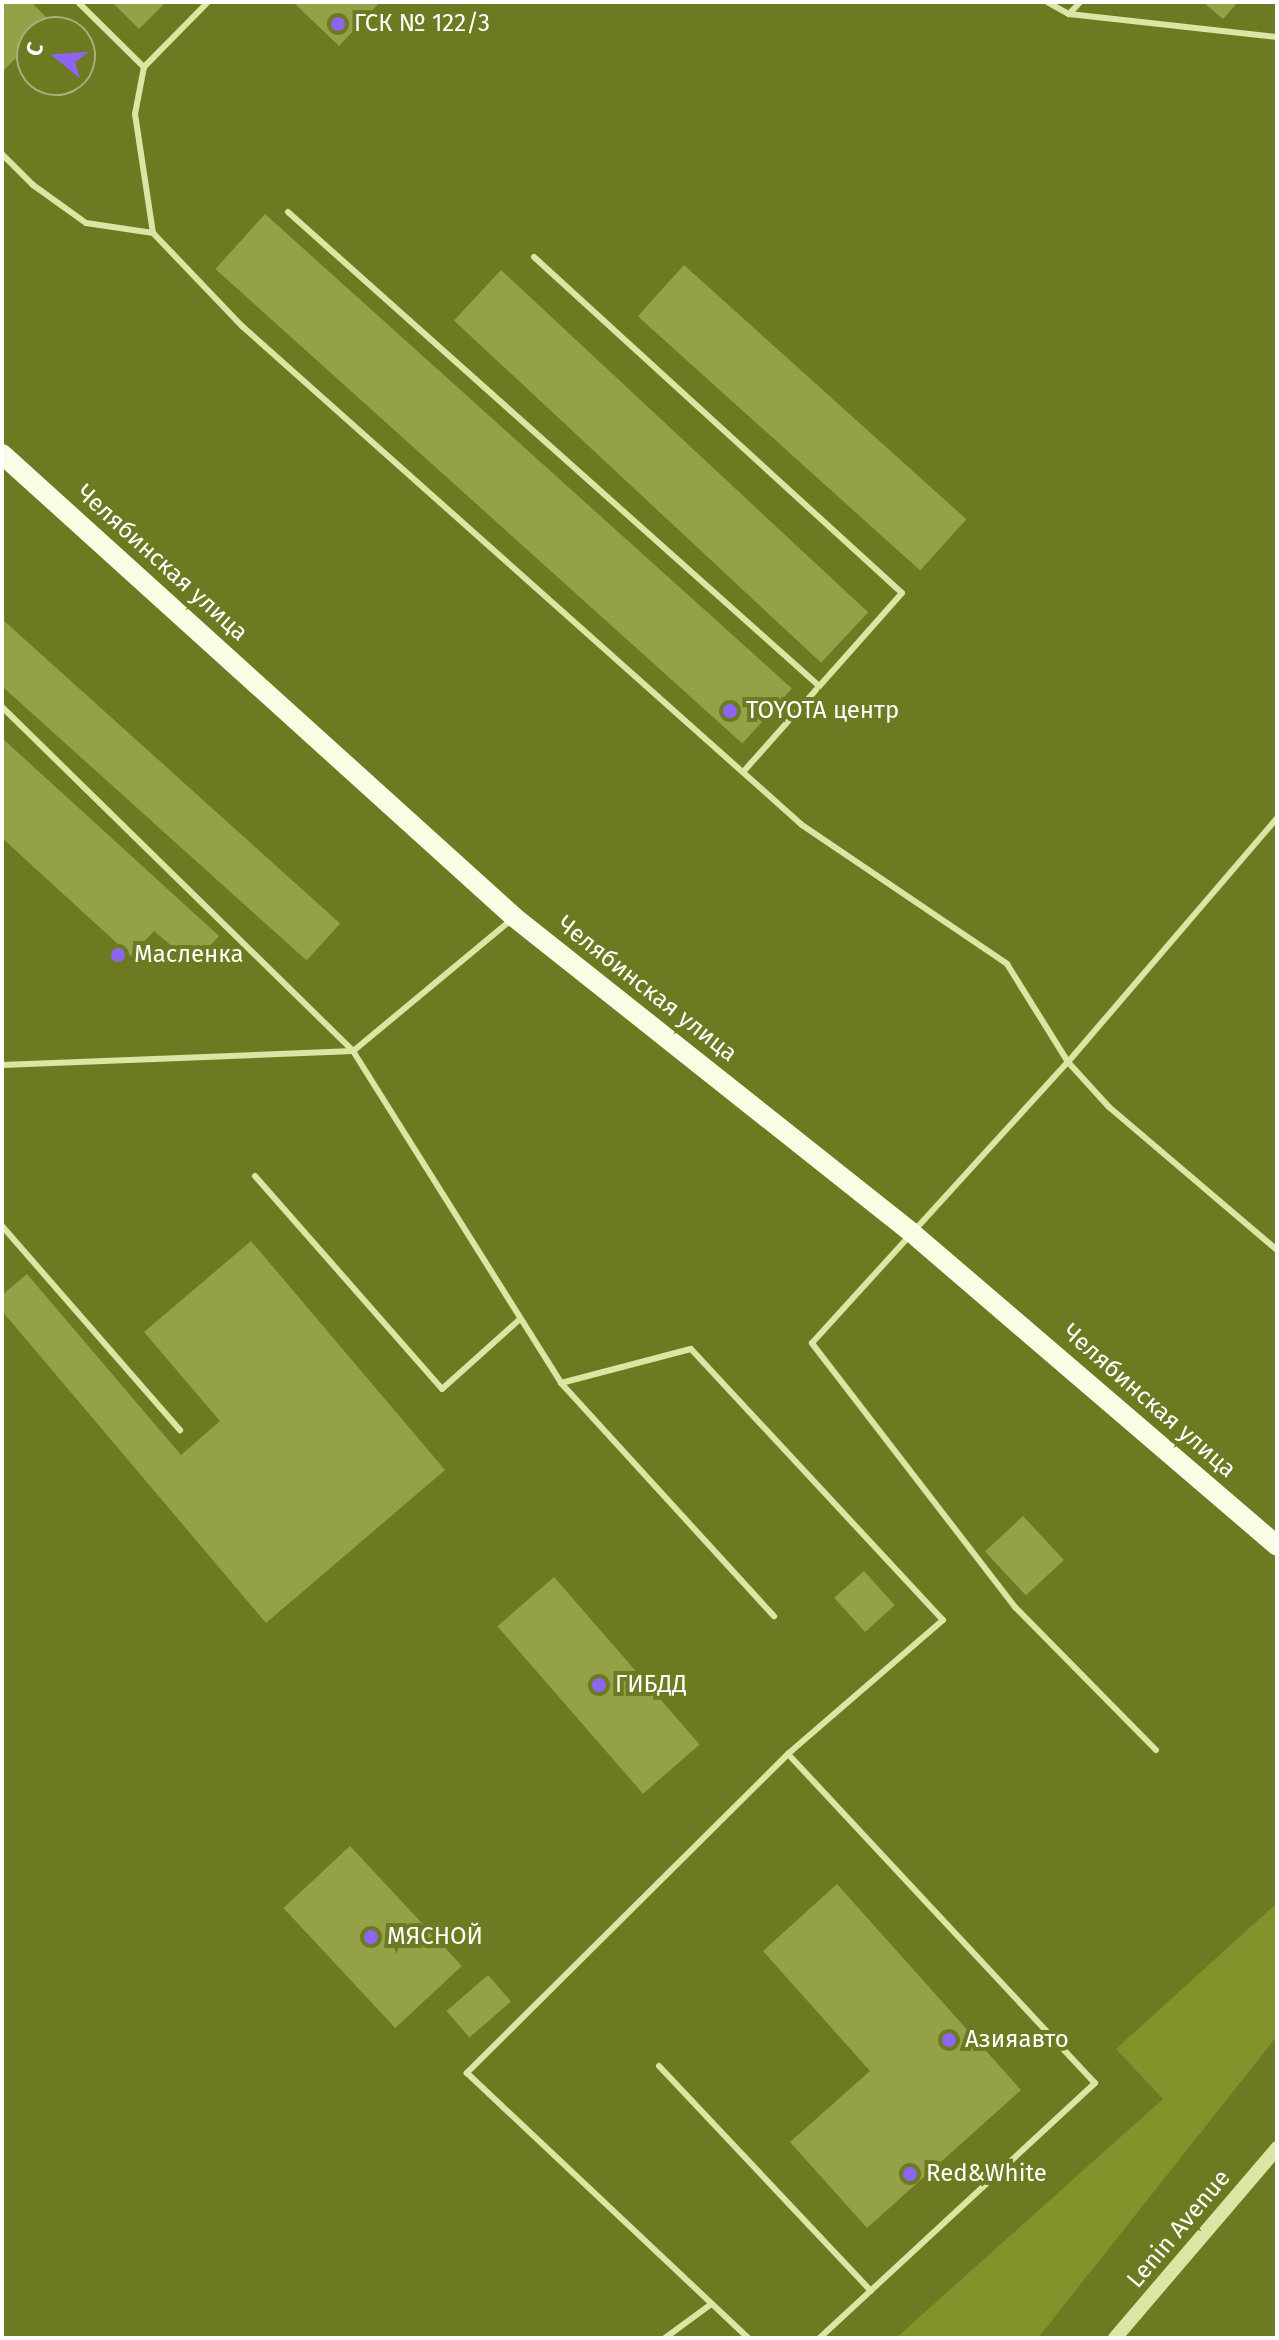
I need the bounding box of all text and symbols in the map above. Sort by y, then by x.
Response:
place label: ГСК № 122/3 [354,10,490,38]
marker: ГСК № 122/3 [329,15,347,33]
north arrow [16,16,96,96]
text: С [20,39,49,59]
street label: Челябинская улица [71,479,253,647]
place label: TOYOTA центр [746,697,899,725]
marker: TOYOTA центр [721,702,739,720]
street label: Челябинская улица [551,910,743,1068]
place label: Масленка [134,941,243,969]
marker: Масленка [109,946,127,964]
street label: Челябинская улица [1056,1318,1242,1484]
place label: ГИБДД [615,1671,687,1699]
marker: ГИБДД [590,1676,608,1694]
place label: МЯСНОЙ [387,1923,483,1951]
marker: МЯСНОЙ [362,1928,380,1946]
place label: Азияавто [965,2026,1069,2054]
marker: Азияавто [940,2031,958,2049]
place label: Red&White [926,2160,1047,2188]
street label: Lenin Avenue [1121,2164,1237,2294]
marker: Red&White [901,2165,919,2183]

